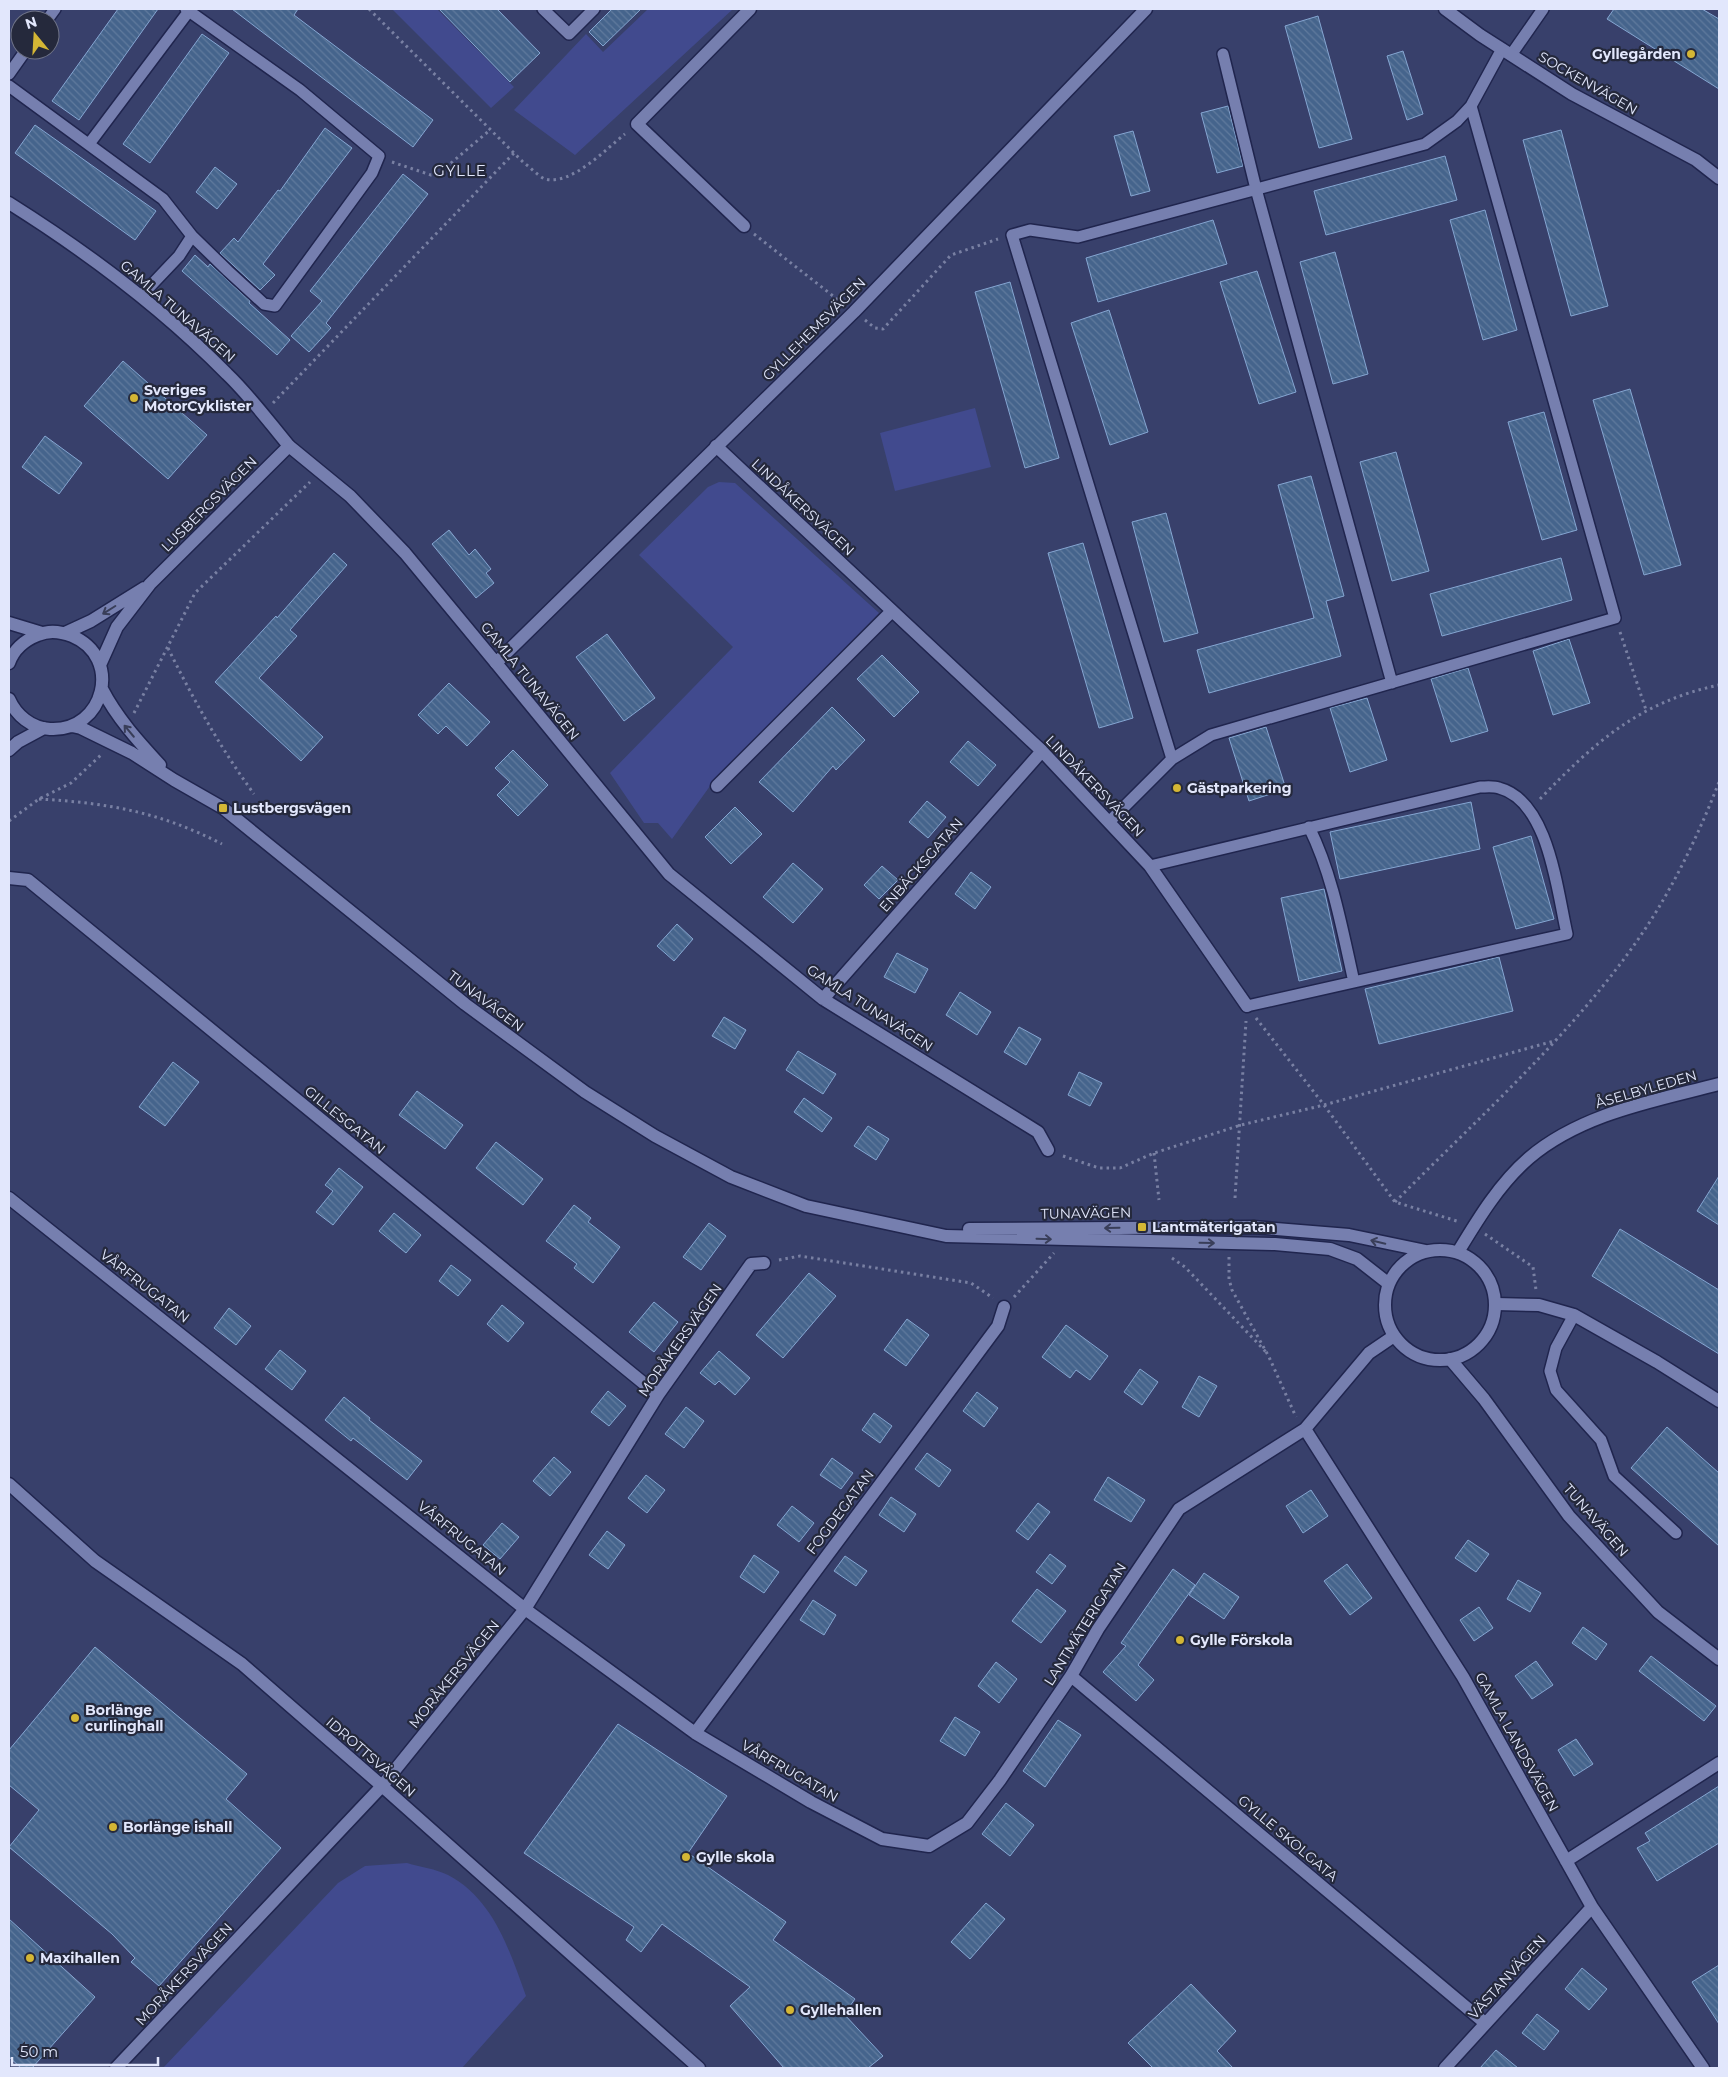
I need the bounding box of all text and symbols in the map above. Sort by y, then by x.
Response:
north arrow [10,10,60,60]
text: N [23,12,39,33]
place label: Gyllegården [1592,45,1681,63]
street label: SOCKENVÄGEN [1535,47,1641,119]
marker: Gyllegården [1685,48,1697,60]
district label: GYLLE [433,161,487,180]
street label: GAMLA TUNAVÄGEN [117,256,239,366]
street label: GYLLEHEMSVÄGEN [759,274,869,384]
place label: Sveriges MotorCyklister [144,381,252,415]
marker: Sveriges MotorCyklister [128,392,140,404]
street label: LUSBERGSVÄGEN [157,452,261,556]
street label: LINDÅKERSVÄGEN [748,454,859,559]
one-way arrow [102,605,116,615]
street label: GAMLA TUNAVÄGEN [477,618,583,744]
one-way arrow [124,724,135,737]
street label: LINDÅKERSVÄGEN [1042,731,1149,840]
place label: Gästparkering [1187,779,1292,797]
marker: Gästparkering [1171,782,1183,794]
place label: Lustbergsvägen [233,799,351,817]
marker: Lustbergsvägen [217,802,229,814]
street label: ENBÄCKSGATAN [875,814,967,916]
street label: GAMLA TUNAVÄGEN [804,960,936,1056]
street label: TUNAVÄGEN [444,967,528,1035]
street label: ÅSELBYLEDEN [1593,1065,1699,1112]
street label: GILLESGATAN [301,1082,389,1158]
street label: TUNAVÄGEN [1041,1203,1131,1223]
place label: Lantmäterigatan [1152,1218,1276,1236]
marker: Lantmäterigatan [1136,1221,1148,1233]
one-way arrow [1104,1223,1120,1233]
one-way arrow [1036,1235,1052,1244]
one-way arrow [1371,1237,1387,1246]
one-way arrow [1198,1238,1214,1248]
street label: VÅRFRUGATAN [97,1245,194,1327]
street label: MORÅKERSVÄGEN [633,1279,726,1400]
street label: FOGDEGATAN [802,1466,878,1558]
street label: TUNAVÄGEN [1559,1480,1633,1560]
street label: VÅRFRUGATAN [414,1496,511,1579]
street label: LANTMÄTERIGATAN [1040,1559,1130,1689]
street label: MORÅKERSVÄGEN [404,1616,503,1732]
place label: Gylle Förskola [1190,1631,1293,1649]
marker: Gylle Förskola [1174,1634,1186,1646]
street label: GAMLA LANDSVÄGEN [1471,1669,1563,1815]
place label: Borlänge curlinghall [85,1701,164,1735]
marker: Borlänge curlinghall [69,1712,81,1724]
street label: IDROTTSVÄGEN [322,1713,420,1801]
street label: VÅRFRUGATAN [738,1735,842,1806]
street label: GYLLE SKOLGATA [1234,1791,1342,1886]
place label: Borlänge ishall [123,1818,232,1836]
marker: Borlänge ishall [107,1821,119,1833]
place label: Gylle skola [696,1848,775,1866]
marker: Gylle skola [680,1851,692,1863]
street label: MORÅKERSVÄGEN [131,1918,236,2029]
street label: VÄSTANVÄGEN [1464,1931,1550,2023]
place label: Maxihallen [40,1949,120,1967]
marker: Maxihallen [24,1952,36,1964]
place label: Gyllehallen [800,2001,882,2019]
marker: Gyllehallen [784,2004,796,2016]
scale bar [12,2034,159,2066]
text: 50 m [20,2042,58,2061]

